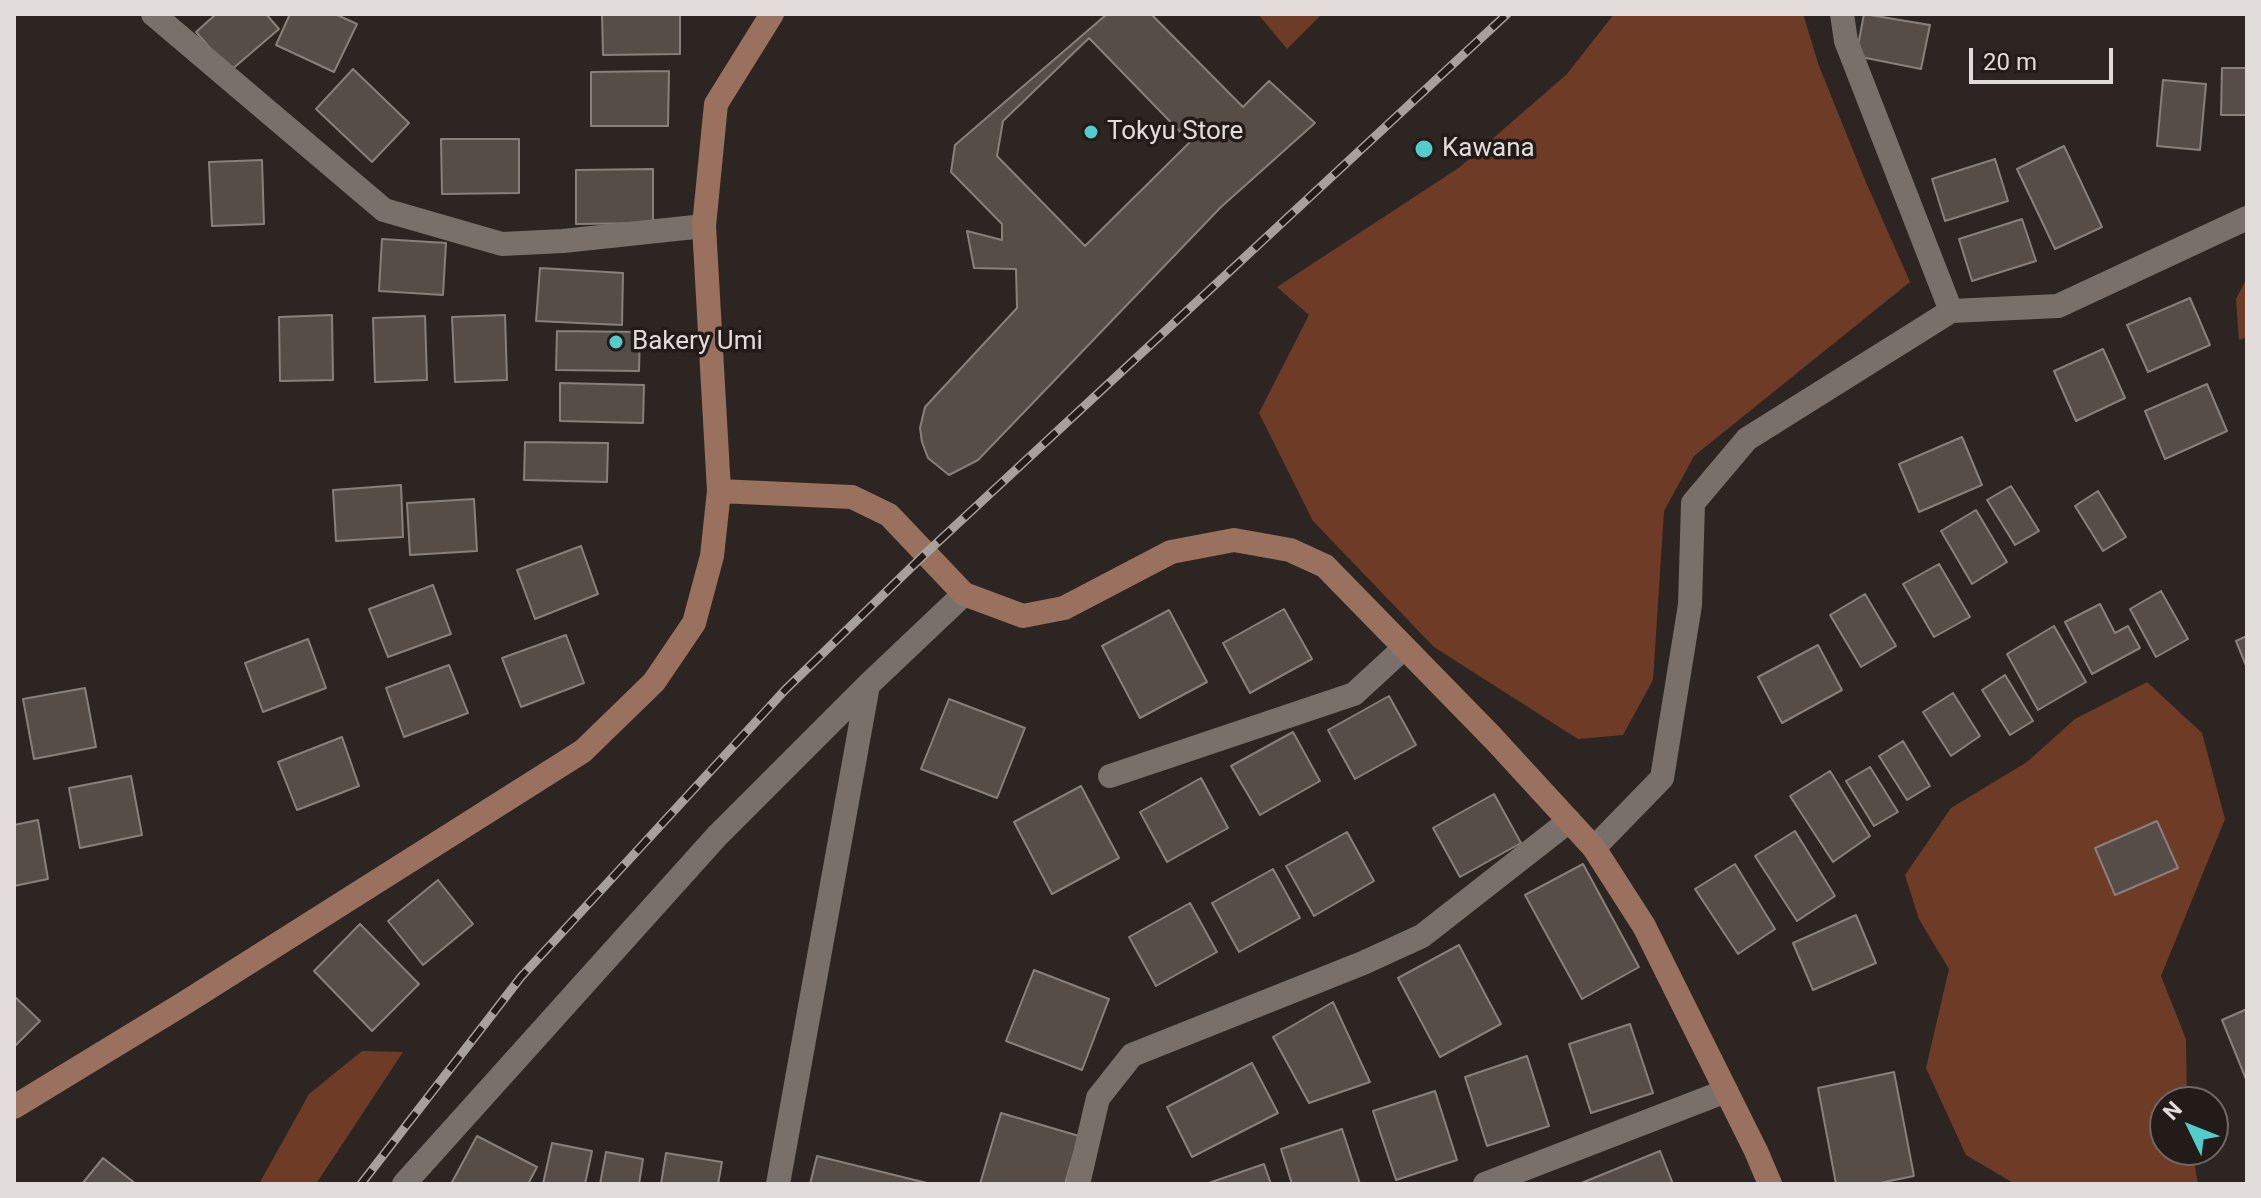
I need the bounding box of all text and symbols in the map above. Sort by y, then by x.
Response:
scale bar [1973,32,2117,82]
text: 20 m [1983,48,2037,76]
place label: Tokyu Store [1107,116,1243,148]
marker: Tokyu Store [1082,123,1100,141]
place label: Kawana [1442,133,1535,165]
marker: Kawana [1413,138,1435,160]
place label: Bakery Umi [632,326,763,358]
marker: Bakery Umi [607,333,625,351]
north arrow [2149,1086,2229,1166]
text: N [2158,1096,2187,1125]

